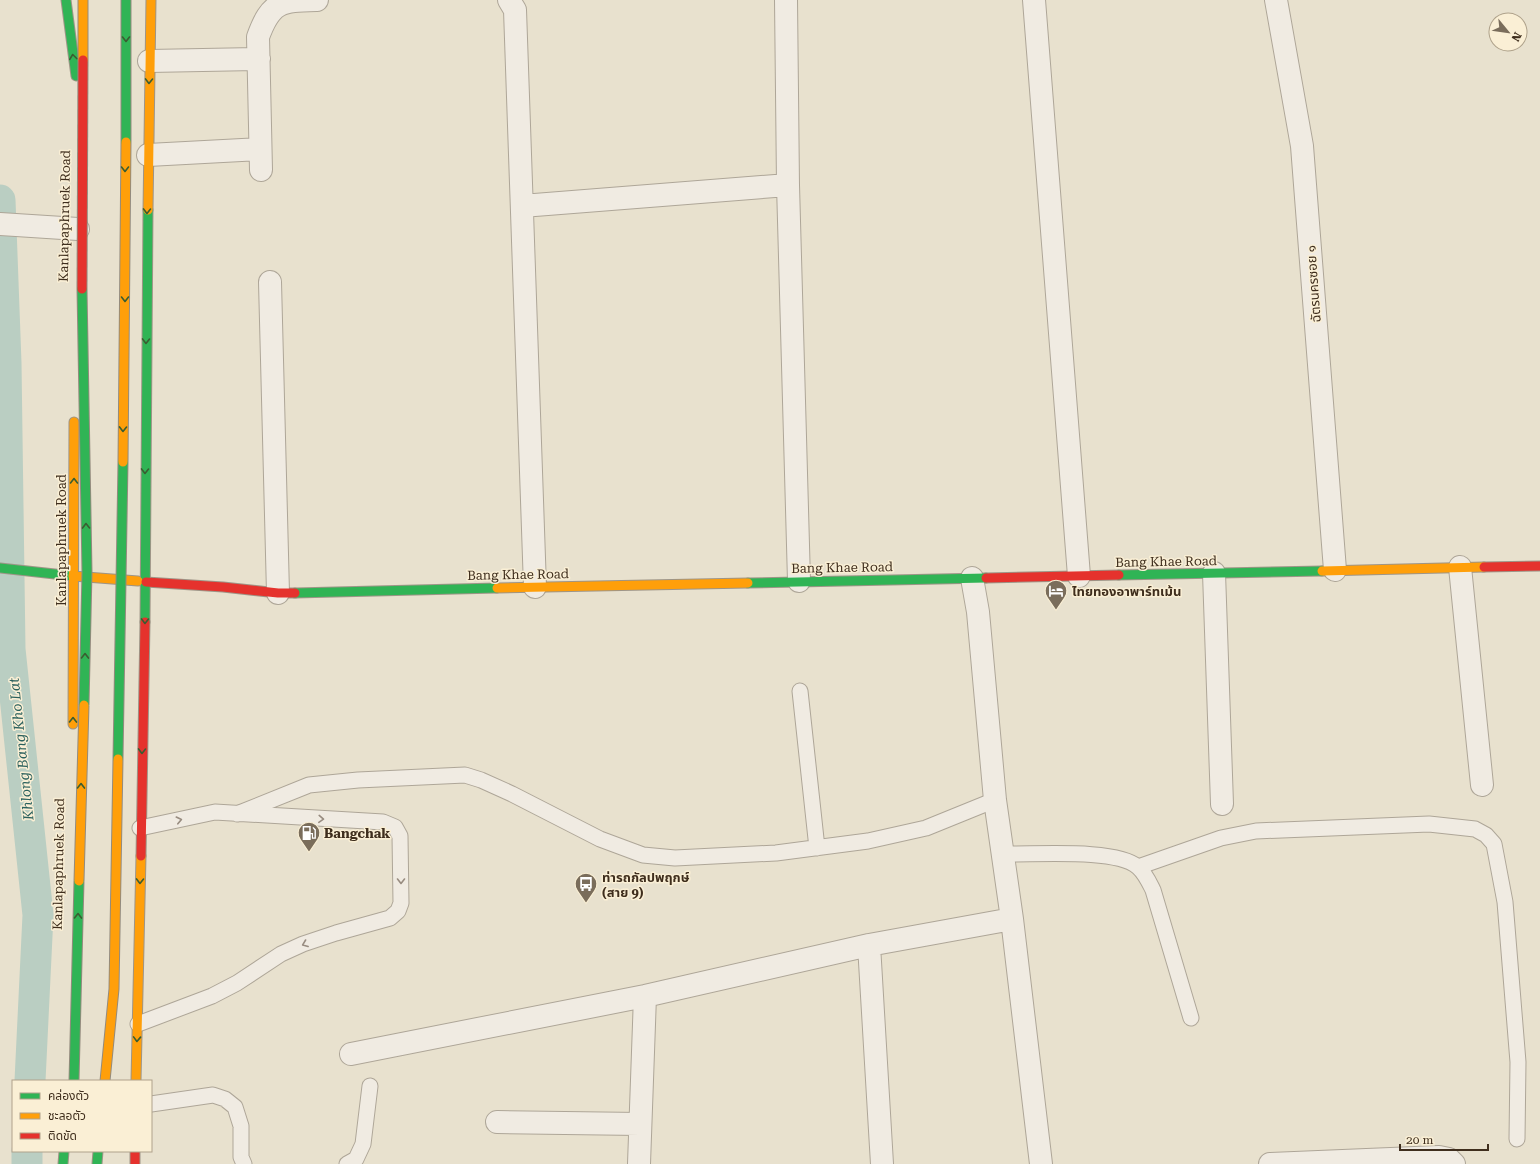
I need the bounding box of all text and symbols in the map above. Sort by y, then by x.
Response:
north arrow [1488,12,1528,52]
text: N [1508,30,1524,44]
one-way arrow [122,36,130,42]
one-way arrow [69,54,78,60]
one-way arrow [145,78,153,84]
street label: Kanlapaphruek Road [56,149,73,282]
one-way arrow [121,166,129,172]
one-way arrow [143,208,151,214]
street label: ฉัตรนครซอย ๑ [1303,245,1324,323]
one-way arrow [121,296,129,302]
one-way arrow [142,338,150,344]
one-way arrow [119,426,127,432]
one-way arrow [141,468,149,474]
street label: Kanlapaphruek Road [54,473,69,606]
one-way arrow [70,478,78,484]
one-way arrow [82,523,90,529]
street label: Bang Khae Road [1115,553,1218,570]
street label: Bang Khae Road [791,559,894,576]
street label: Bang Khae Road [467,566,570,583]
hotel icon: ไทยทองอาพาร์ทเม้น [1043,578,1069,611]
place label: ไทยทองอาพาร์ทเม้น [1072,584,1181,599]
one-way arrow [141,618,149,624]
one-way arrow [80,653,89,659]
water label: Khlong Bang Kho Lat [5,676,37,822]
one-way arrow [68,717,77,723]
one-way arrow [138,748,146,754]
one-way arrow [77,783,85,789]
street label: Kanlapaphruek Road [50,797,67,930]
one-way arrow [318,814,324,823]
one-way arrow [175,816,182,824]
fuel station icon: Bangchak [296,820,322,853]
place label: Bangchak [324,826,390,841]
place label: ท่ารถกัลปพฤกษ์ (สาย 9) [602,870,690,900]
bus stop icon: ท่ารถกัลปพฤกษ์ (สาย 9) [573,871,599,904]
one-way arrow [136,878,144,884]
one-way arrow [397,878,405,884]
one-way arrow [74,913,82,919]
one-way arrow [302,939,309,947]
one-way arrow [133,1036,142,1042]
legend [12,1080,152,1152]
text: คล่องตัว [48,1089,89,1103]
text: ชะลอตัว [48,1109,86,1123]
scale bar [1400,1126,1488,1152]
text: ติดขัด [48,1129,77,1143]
text: 20 m [1406,1133,1433,1147]

